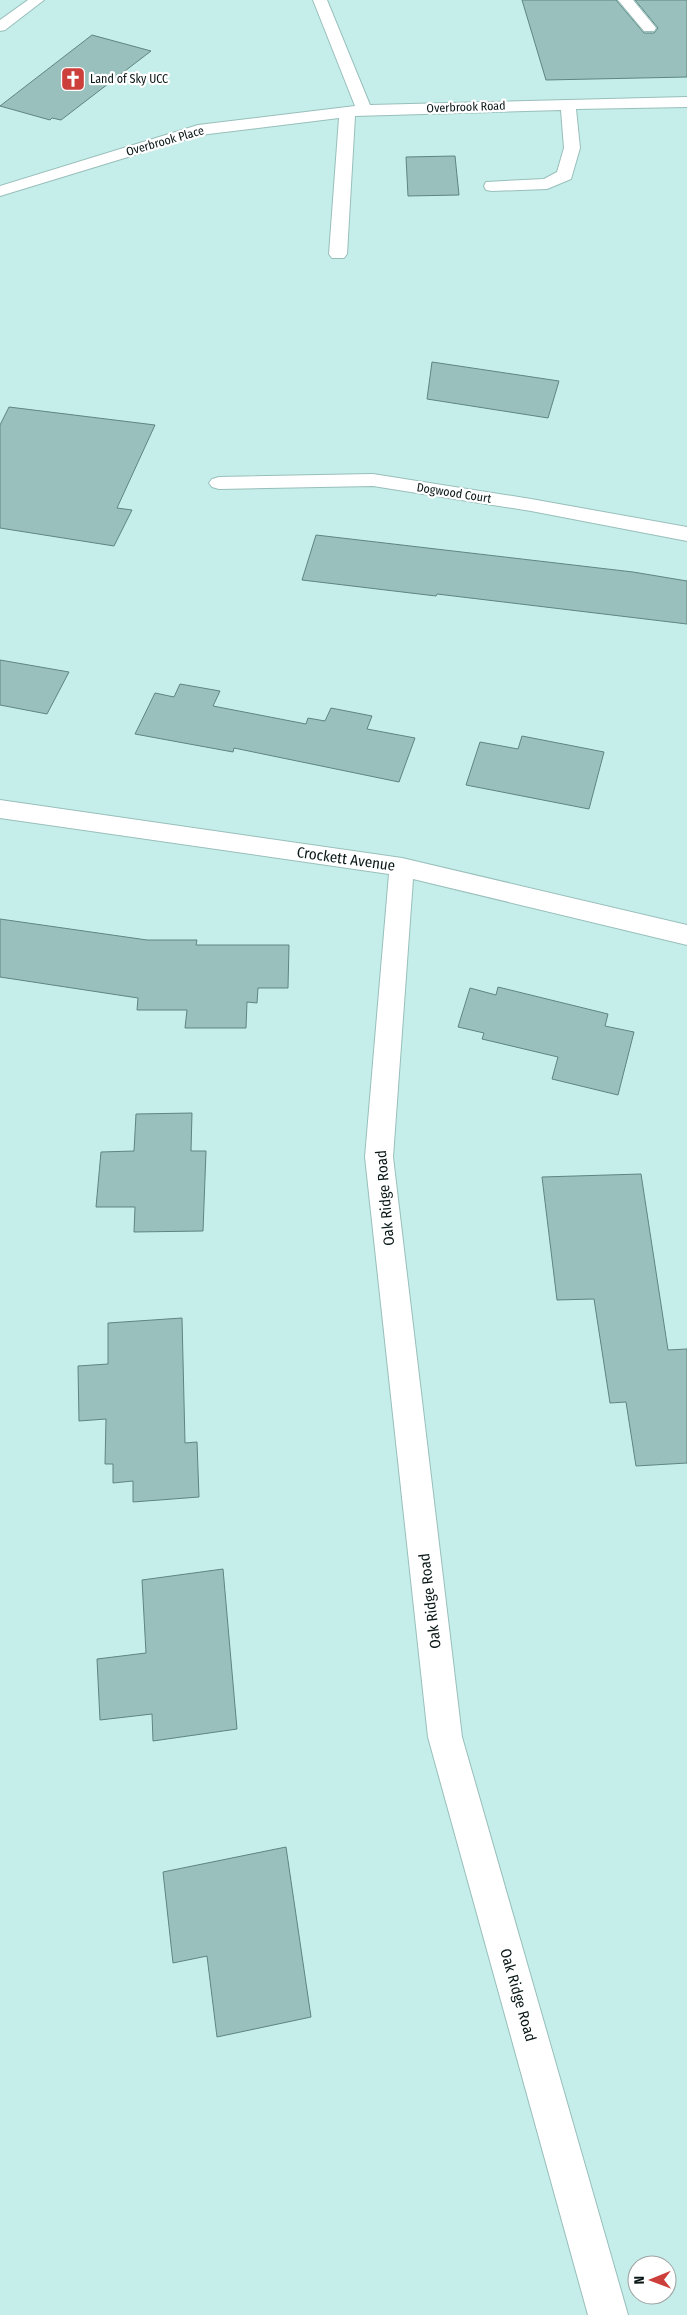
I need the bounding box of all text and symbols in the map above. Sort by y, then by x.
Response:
church icon: Land of Sky UCC [60,66,86,92]
place label: Land of Sky UCC [90,72,168,86]
street label: Overbrook Road [426,99,506,115]
street label: Overbrook Place [125,123,206,159]
street label: Dogwood Court [416,480,492,506]
street label: Crockett Avenue [296,843,396,875]
street label: Oak Ridge Road [372,1149,398,1247]
street label: Oak Ridge Road [415,1552,445,1650]
street label: Oak Ridge Road [496,1946,540,2044]
north arrow [627,2255,677,2305]
text: N [631,2276,648,2285]

